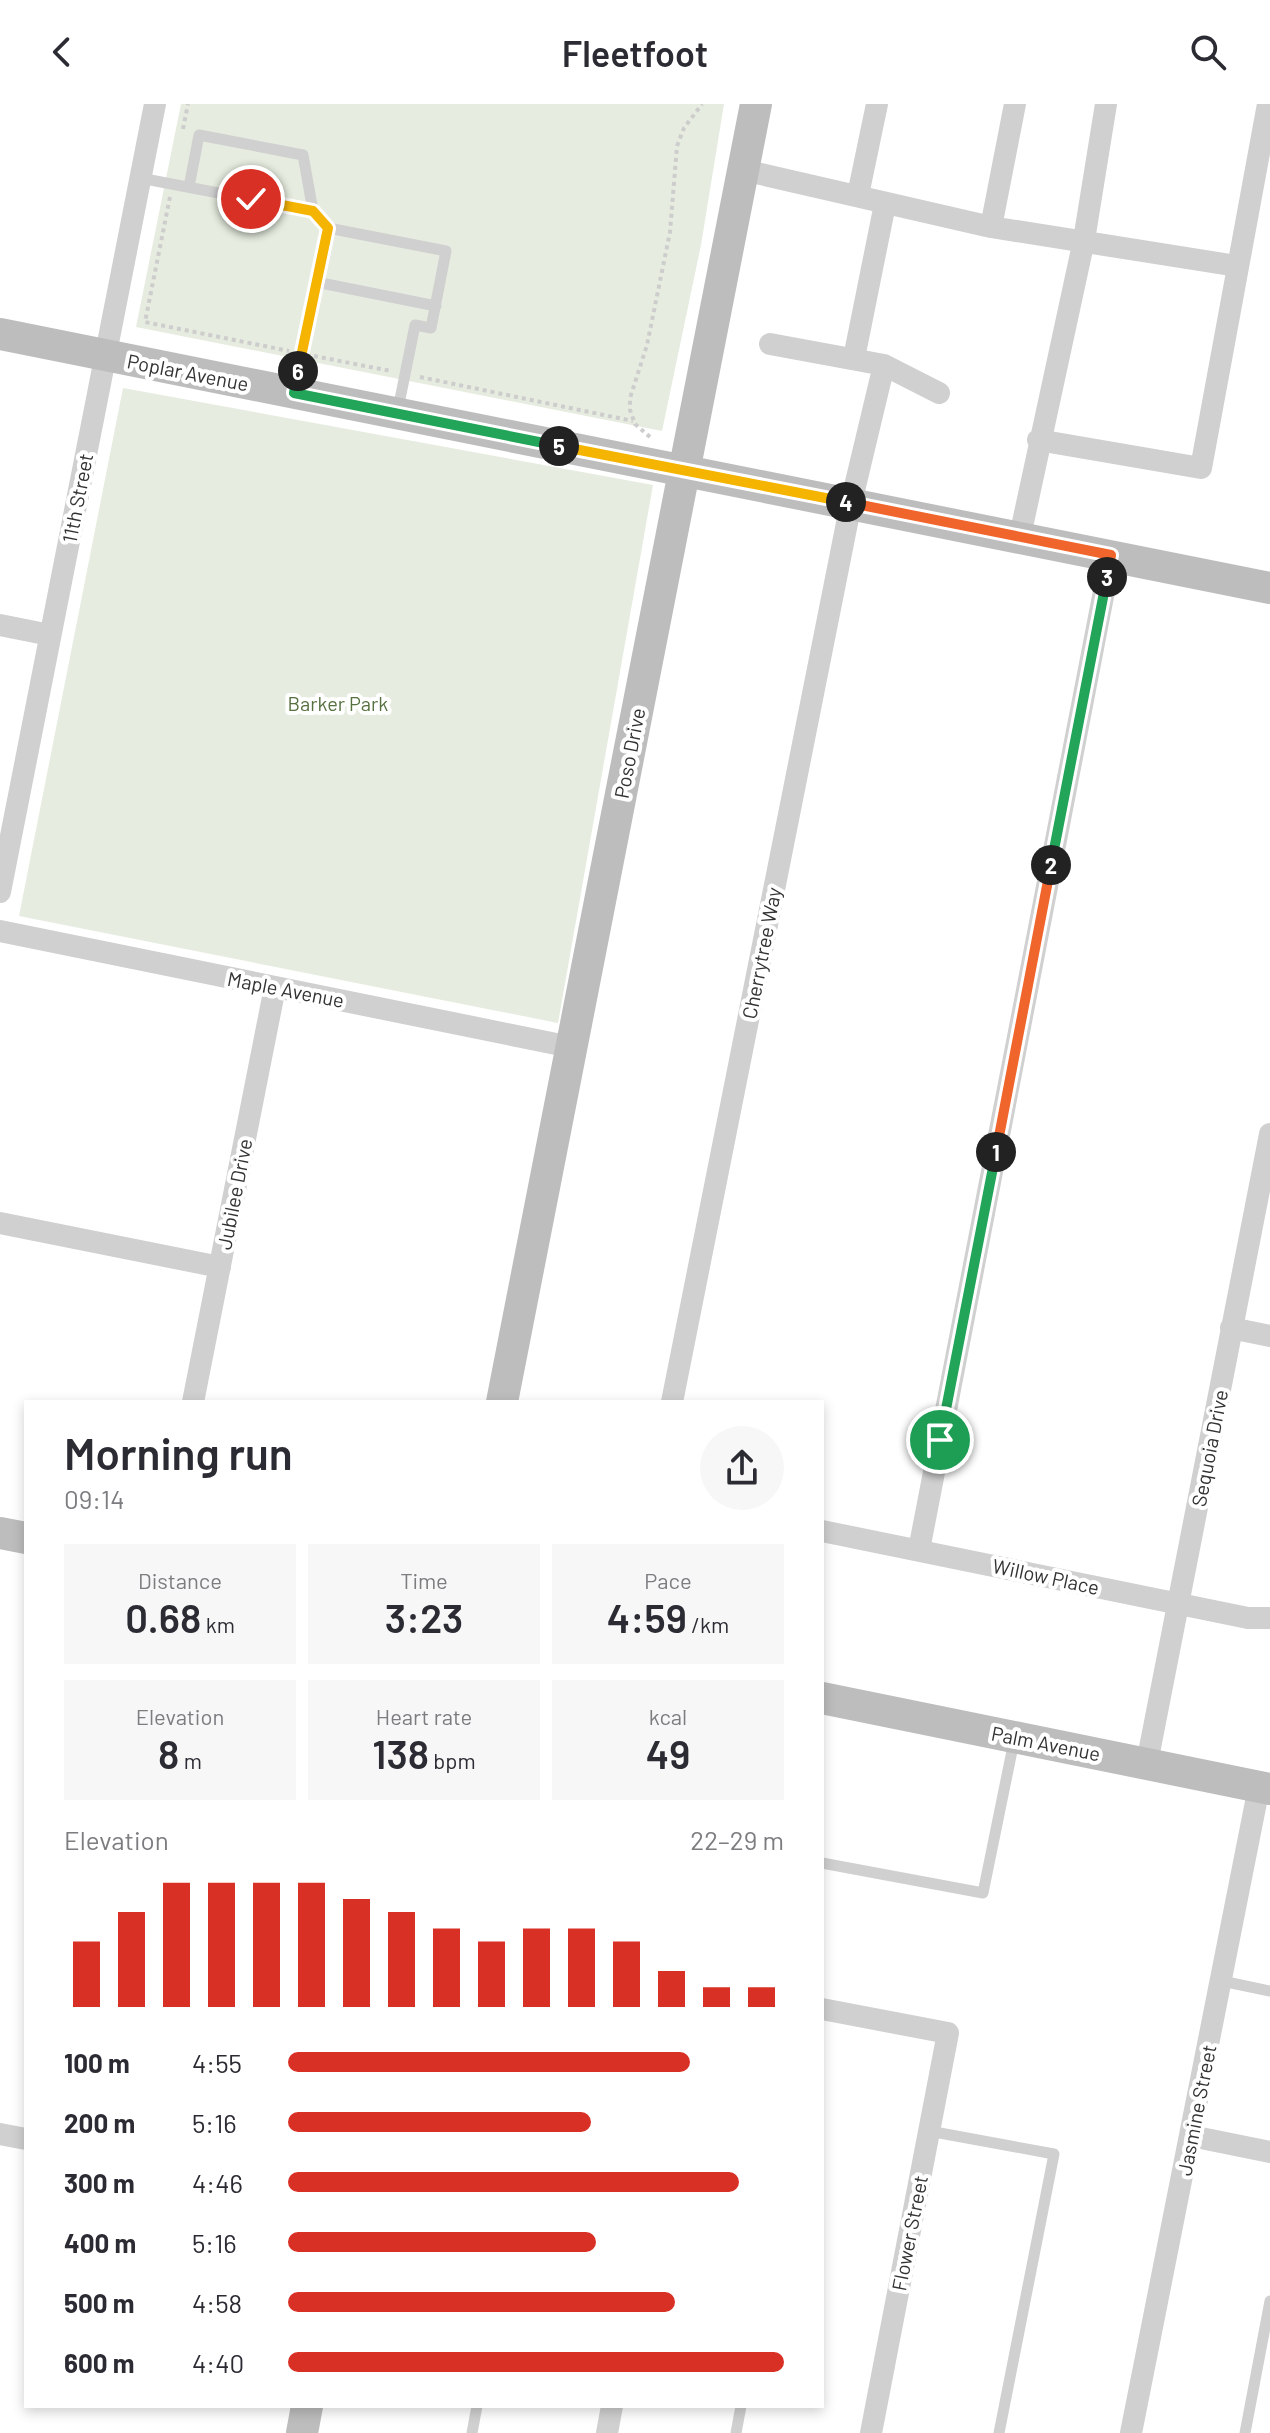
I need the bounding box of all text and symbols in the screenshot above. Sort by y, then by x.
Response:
icon: back [40,30,84,74]
icon: search [1186,30,1230,74]
text: Fleetfoot [562,31,708,74]
pin [217,165,285,233]
icon: check [229,177,273,221]
street label: Poplar Avenue [125,348,251,396]
pin: 6 [278,351,318,391]
text: 6 [292,358,304,384]
pin: 5 [539,426,579,466]
text: 5 [553,433,565,459]
street label: 11th Street [57,451,97,545]
pin: 4 [826,482,866,522]
text: 4 [839,489,853,515]
pin: 3 [1087,557,1127,597]
text: 3 [1101,564,1113,590]
park label: Barker Park [288,691,388,715]
street label: Poso Drive [608,706,650,800]
pin: 2 [1031,845,1071,885]
text: 2 [1045,852,1057,878]
street label: Cherrytree Way [736,885,786,1021]
street label: Maple Avenue [226,966,346,1012]
pin: 1 [976,1132,1016,1172]
street label: Jubilee Drive [211,1136,257,1252]
text: 1 [992,1139,1000,1165]
street label: Sequoia Drive [1186,1387,1232,1509]
pin [906,1406,974,1474]
icon: arrive [918,1418,962,1462]
text: Morning run [64,1426,293,1479]
button: share [700,1426,784,1510]
text: 09:14 [64,1483,124,1514]
street label: Willow Place [990,1553,1102,1599]
text: Distance [138,1567,222,1593]
text: Time [400,1567,448,1593]
text: Pace [644,1567,692,1593]
text: 0.68 [125,1593,201,1641]
text: 3:23 [385,1593,463,1641]
text: 4:59 [607,1593,687,1641]
text: km [201,1611,235,1637]
text: /km [687,1611,729,1637]
text: Elevation [136,1703,224,1729]
text: Heart rate [376,1703,472,1729]
text: kcal [649,1703,687,1729]
street label: Palm Avenue [989,1721,1103,1765]
text: 8 [158,1729,179,1777]
text: 138 [372,1729,429,1777]
text: 49 [646,1729,690,1777]
text: m [179,1747,202,1773]
text: bpm [429,1747,476,1773]
text: Elevation [64,1824,169,1855]
text: 22–29 m [690,1824,784,1855]
street label: Jasmine Street [1172,2042,1220,2178]
text: 100 m [64,2047,130,2078]
text: 4:55 [192,2047,242,2078]
text: 200 m [64,2107,135,2138]
text: 5:16 [192,2107,237,2138]
text: 300 m [64,2167,135,2198]
text: 4:46 [192,2167,243,2198]
street label: Flower Street [886,2173,932,2293]
text: 400 m [64,2227,136,2258]
text: 5:16 [192,2227,237,2258]
text: 500 m [64,2287,135,2318]
text: 4:58 [192,2287,242,2318]
text: 600 m [64,2347,135,2378]
text: 4:40 [192,2347,244,2378]

